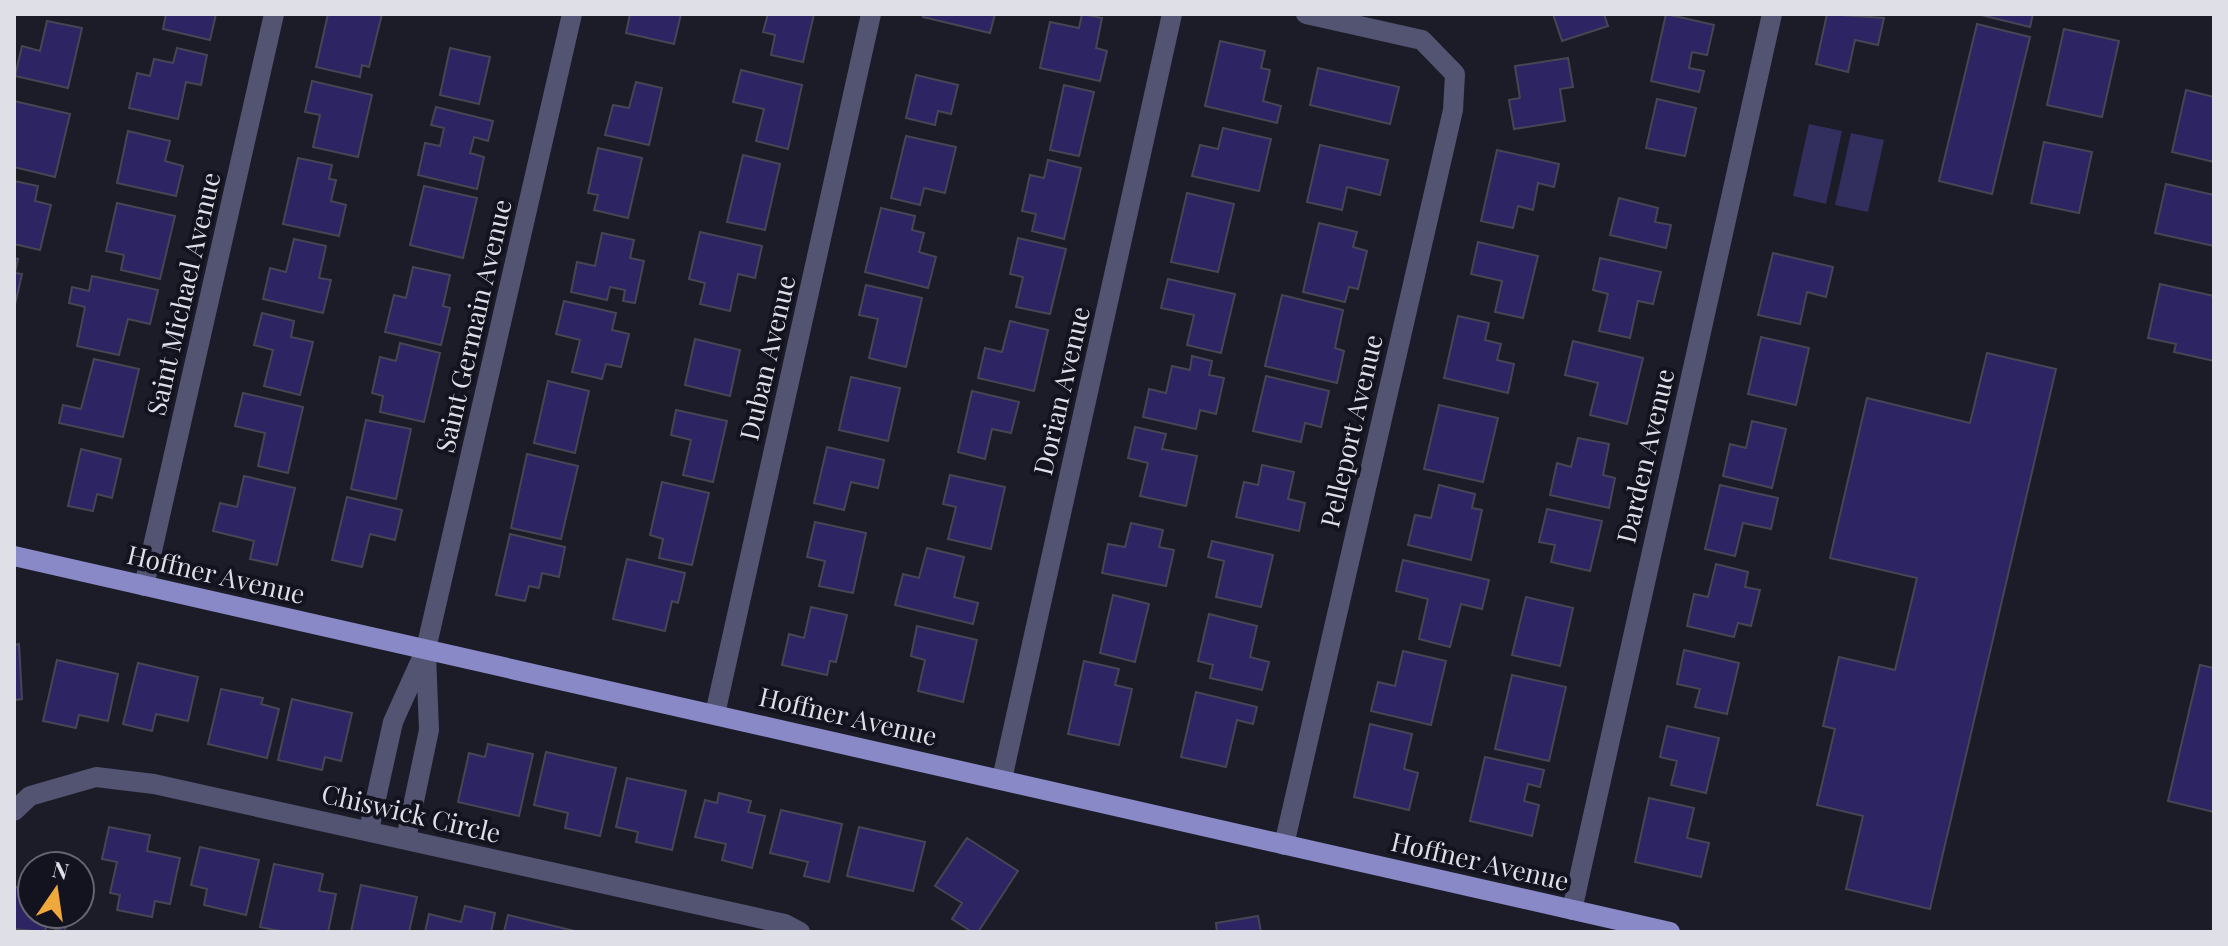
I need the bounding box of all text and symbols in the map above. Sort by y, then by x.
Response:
street label: Saint Michael Avenue [138,169,228,419]
street label: Saint Germain Avenue [426,196,519,456]
street label: Duban Avenue [731,272,803,444]
street label: Dorian Avenue [1024,303,1097,478]
street label: Pelleport Avenue [1311,331,1390,531]
street label: Darden Avenue [1607,365,1682,546]
street label: Hoffner Avenue [124,536,309,611]
street label: Hoffner Avenue [756,678,941,753]
street label: Chiswick Circle [318,775,504,850]
street label: Hoffner Avenue [1388,823,1573,898]
north arrow [16,850,96,930]
text: N [50,853,72,886]

